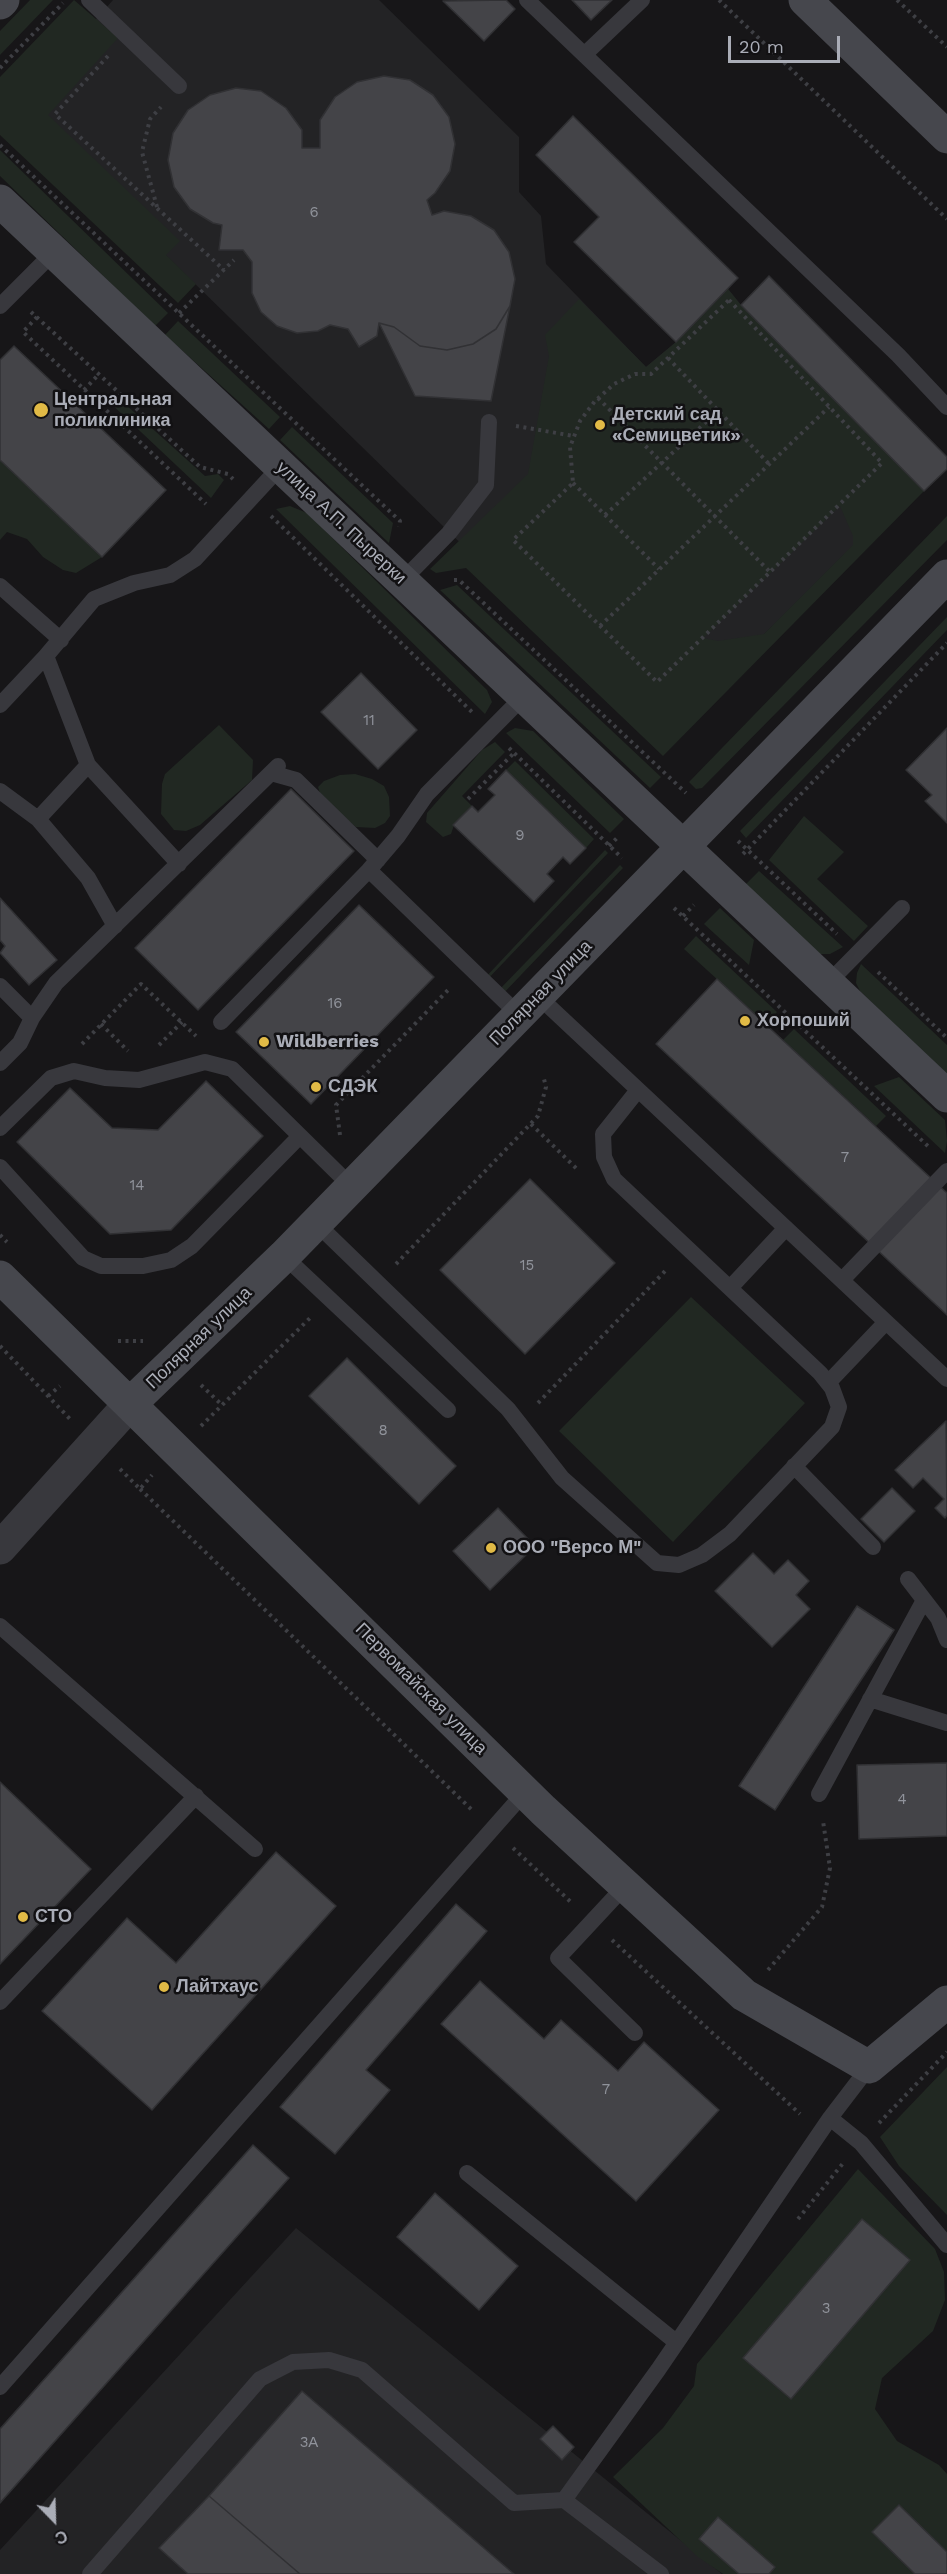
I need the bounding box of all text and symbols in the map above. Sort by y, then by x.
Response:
scale bar [731,24,844,62]
text: 20 m [739,36,784,57]
house number: 6 [309,204,319,222]
place label: Центральная поликлиника [54,389,172,432]
marker: Центральная поликлиника [32,401,50,419]
place label: Детский сад «Семицветик» [612,404,741,446]
marker: Детский сад «Семицветик» [593,418,607,432]
street label: улица А.П. Пырерки [271,457,411,589]
house number: 11 [363,712,375,730]
house number: 9 [515,827,525,845]
street label: Полярная улица [485,936,597,1050]
house number: 16 [328,995,342,1013]
place label: Хорпоший [757,1010,850,1032]
marker: Хорпоший [738,1014,752,1028]
place label: Wildberries [276,1031,379,1053]
marker: Wildberries [257,1035,271,1049]
place label: СДЭК [328,1076,377,1098]
marker: СДЭК [309,1080,323,1094]
house number: 7 [841,1149,849,1167]
house number: 14 [129,1177,145,1195]
house number: 15 [520,1257,534,1275]
street label: Полярная улица [142,1282,256,1394]
house number: 8 [378,1422,388,1440]
place label: ООО "Версо М" [503,1537,641,1559]
marker: ООО "Версо М" [484,1541,498,1555]
street label: Первомайская улица [351,1619,491,1759]
house number: 4 [897,1791,907,1809]
place label: СТО [35,1906,72,1928]
marker: СТО [16,1910,30,1924]
place label: Лайтхаус [176,1976,259,1998]
marker: Лайтхаус [157,1980,171,1994]
house number: 7 [602,2081,610,2099]
house number: 3 [822,2300,830,2318]
house number: 3А [300,2434,318,2452]
north arrow [24,2490,84,2550]
text: С [52,2526,70,2548]

